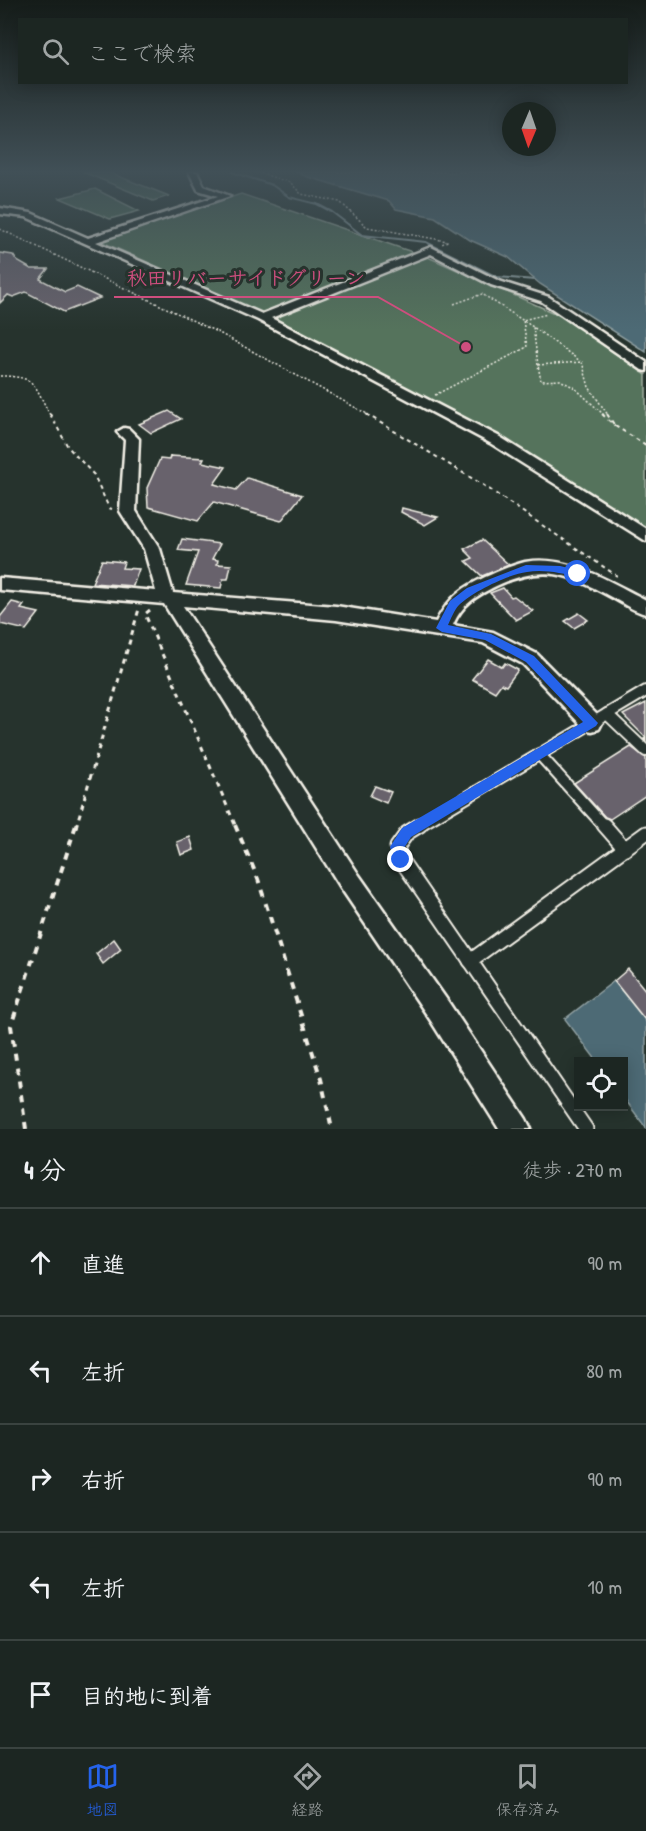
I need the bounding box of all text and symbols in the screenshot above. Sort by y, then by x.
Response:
search box [18,18,628,84]
icon: search [39,35,72,68]
text: ここで検索 [87,38,197,68]
north arrow [502,102,556,156]
callout: 秋田リバーサイドグリーン [114,259,378,297]
text: 秋田リバーサイドグリーン [127,264,365,291]
route start [564,560,590,586]
route end [387,846,413,872]
map controls [574,1057,628,1111]
button: locate [574,1057,628,1111]
text: 4 分 [24,1152,66,1187]
text: 徒歩 · 270 m [522,1156,622,1183]
icon: ahead [24,1246,57,1279]
text: 直進 [81,1249,125,1279]
text: 90 m [588,1249,622,1276]
icon: left [24,1354,57,1387]
text: 左折 [81,1357,125,1387]
text: 80 m [586,1357,622,1384]
icon: right [24,1462,57,1495]
text: 右折 [81,1465,125,1495]
text: 90 m [588,1465,622,1492]
icon: left [24,1570,57,1603]
text: 左折 [81,1573,125,1603]
text: 10 m [588,1573,622,1600]
icon: arrive [24,1678,57,1711]
text: 目的地に到着 [81,1681,213,1711]
tab: 地図 [86,1760,119,1820]
tab: 経路 [291,1760,324,1820]
tab: 保存済み [496,1760,560,1820]

